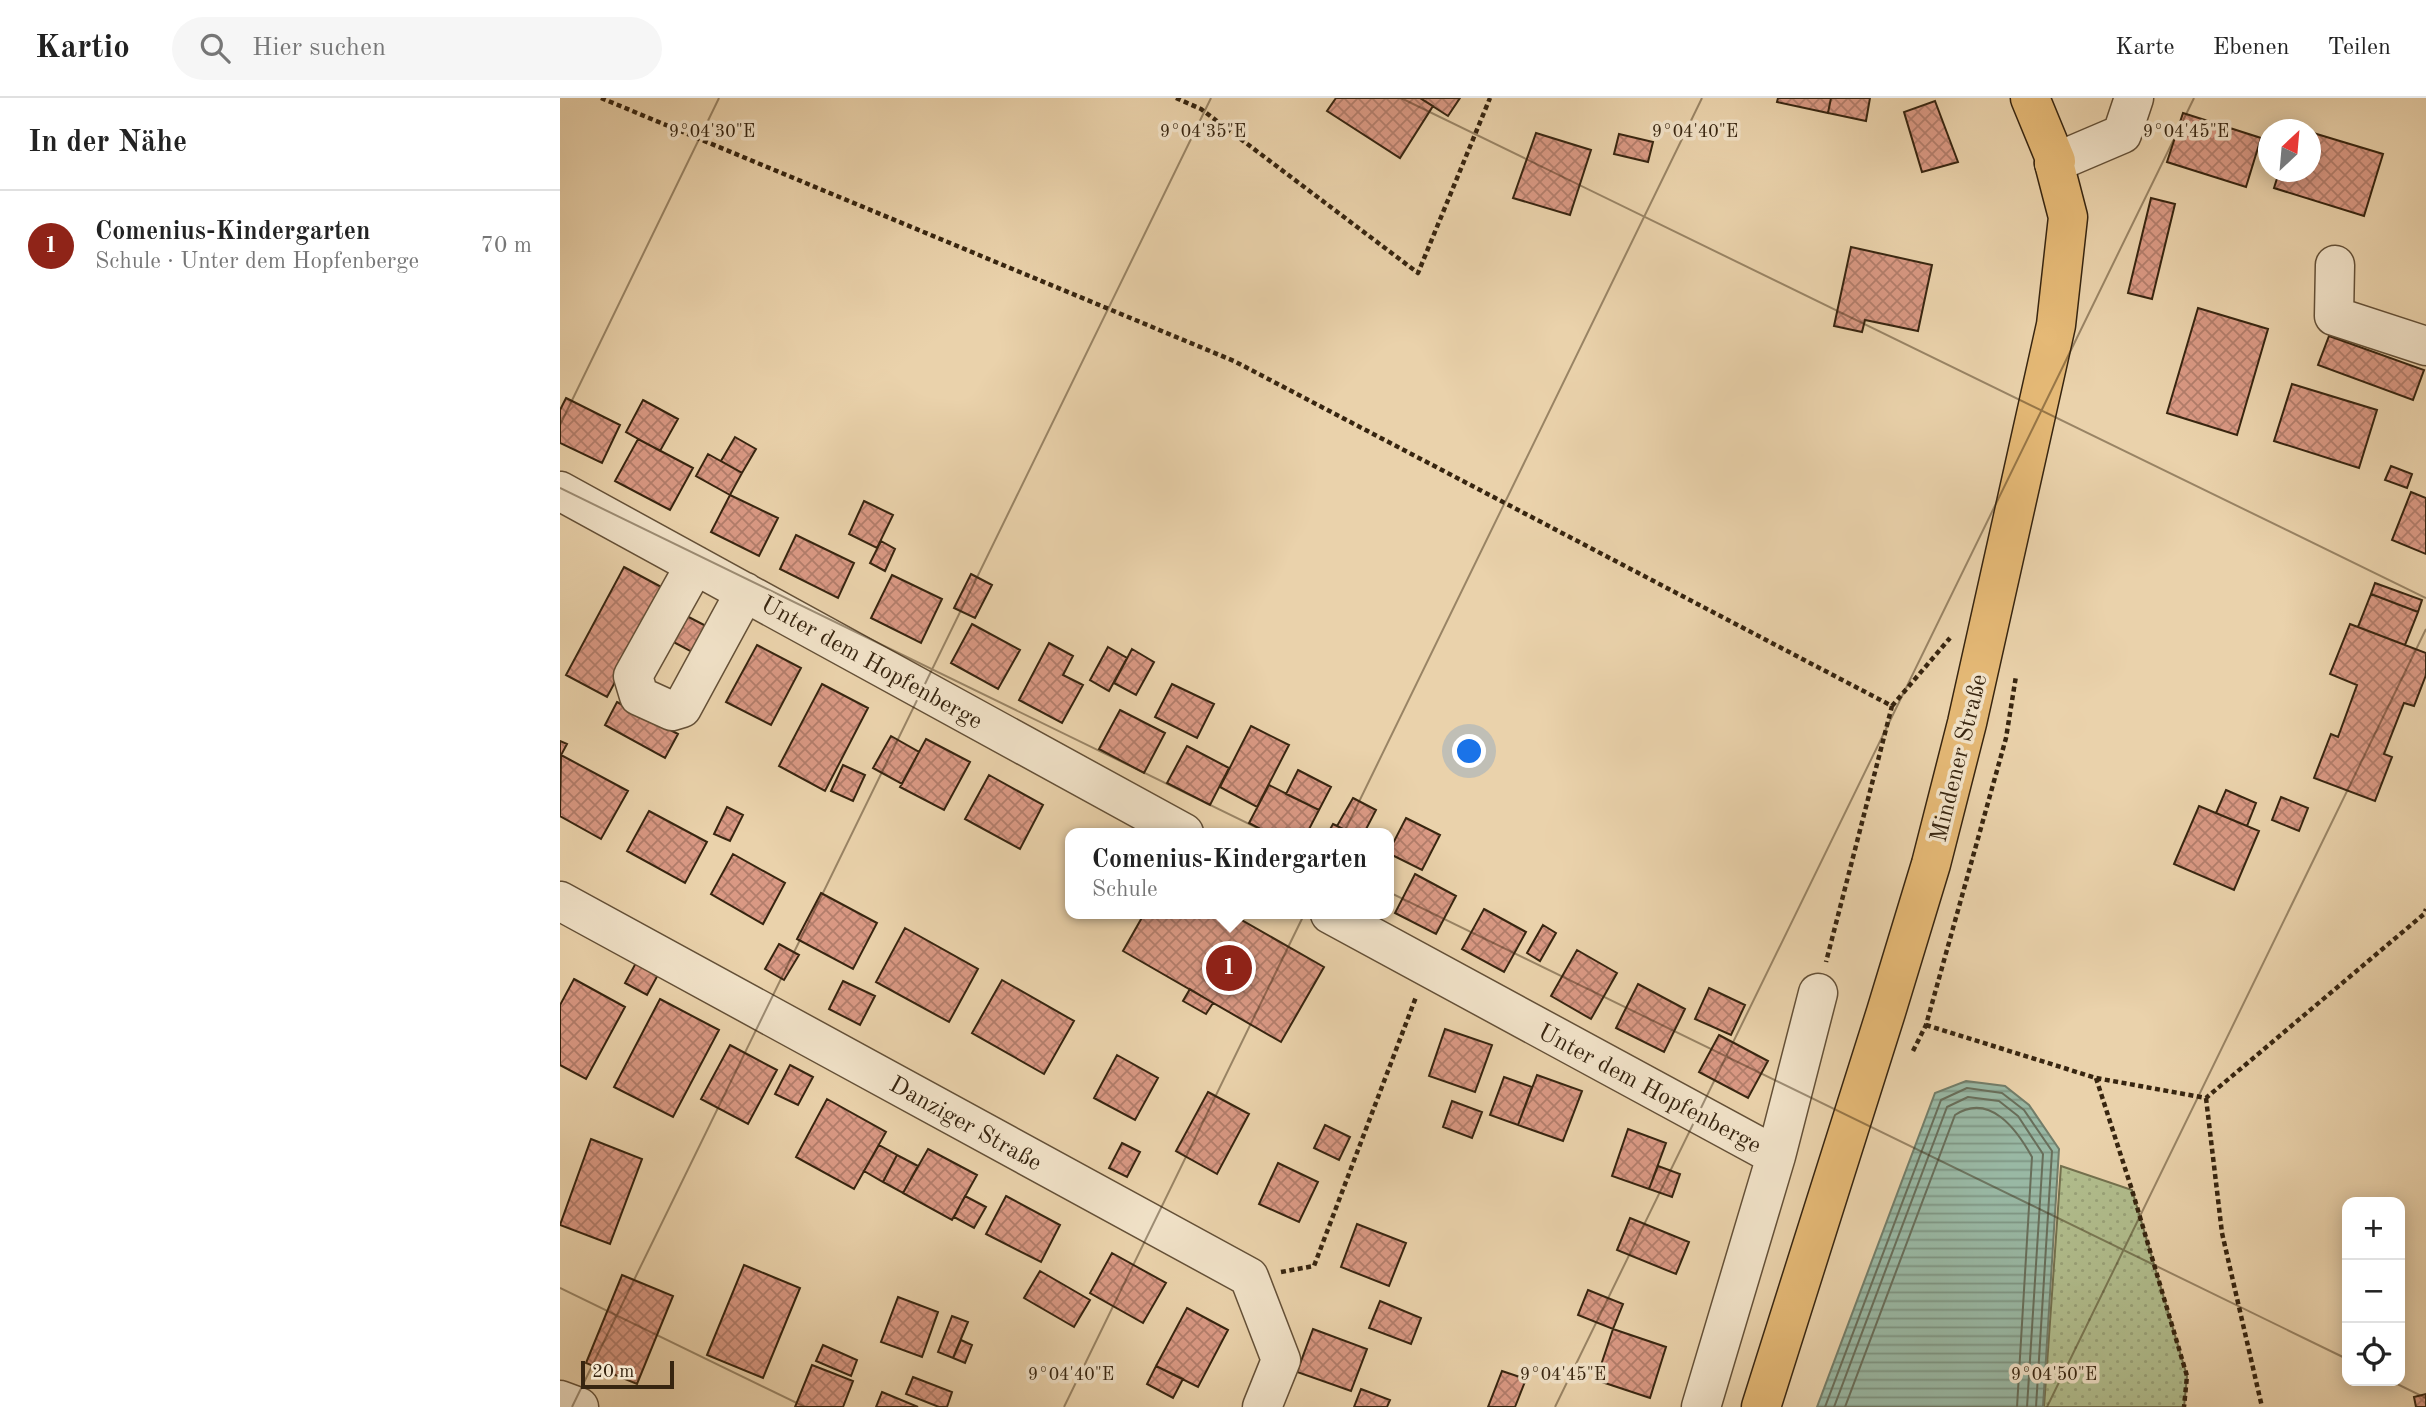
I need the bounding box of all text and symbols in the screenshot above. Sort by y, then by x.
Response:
search box [172,17,662,80]
icon: search [196,29,234,67]
text: Kartio [35,32,130,65]
text: Hier suchen [252,35,386,61]
text: Karte [2115,36,2175,60]
text: Ebenen [2213,36,2289,60]
text: Teilen [2327,36,2391,60]
north arrow [2258,119,2321,182]
text: 9°04'30"E [669,123,755,141]
text: 9°04'35"E [1160,123,1246,141]
text: 9°04'40"E [1652,123,1738,141]
text: 9°04'45"E [2143,123,2229,141]
text: In der Nähe [28,128,187,158]
text: Comenius-Kindergarten [95,219,370,245]
text: 1 [44,234,58,257]
text: 70 m [481,234,532,257]
text: Schule · Unter dem Hopfenberge [95,250,419,273]
street label: Unter dem Hopfenberge [756,593,986,735]
street label: Mindener Straße [1927,672,1992,845]
your location [1452,734,1486,768]
popup [1065,828,1394,919]
text: Comenius-Kindergarten [1092,847,1367,873]
text: Schule [1092,878,1158,901]
pin: 1 [1206,942,1252,994]
street label: Unter dem Hopfenberge [1533,1021,1765,1159]
street label: Danziger Straße [885,1073,1045,1176]
map controls [2342,1197,2405,1386]
button: + [2342,1197,2405,1260]
button: − [2342,1260,2405,1323]
button: locate [2342,1323,2405,1386]
scale bar [581,1358,674,1390]
text: 20 m [592,1363,634,1382]
text: 9°04'40"E [1028,1366,1114,1384]
text: 9°04'45"E [1520,1366,1606,1384]
text: 9°04'50"E [2011,1366,2097,1384]

